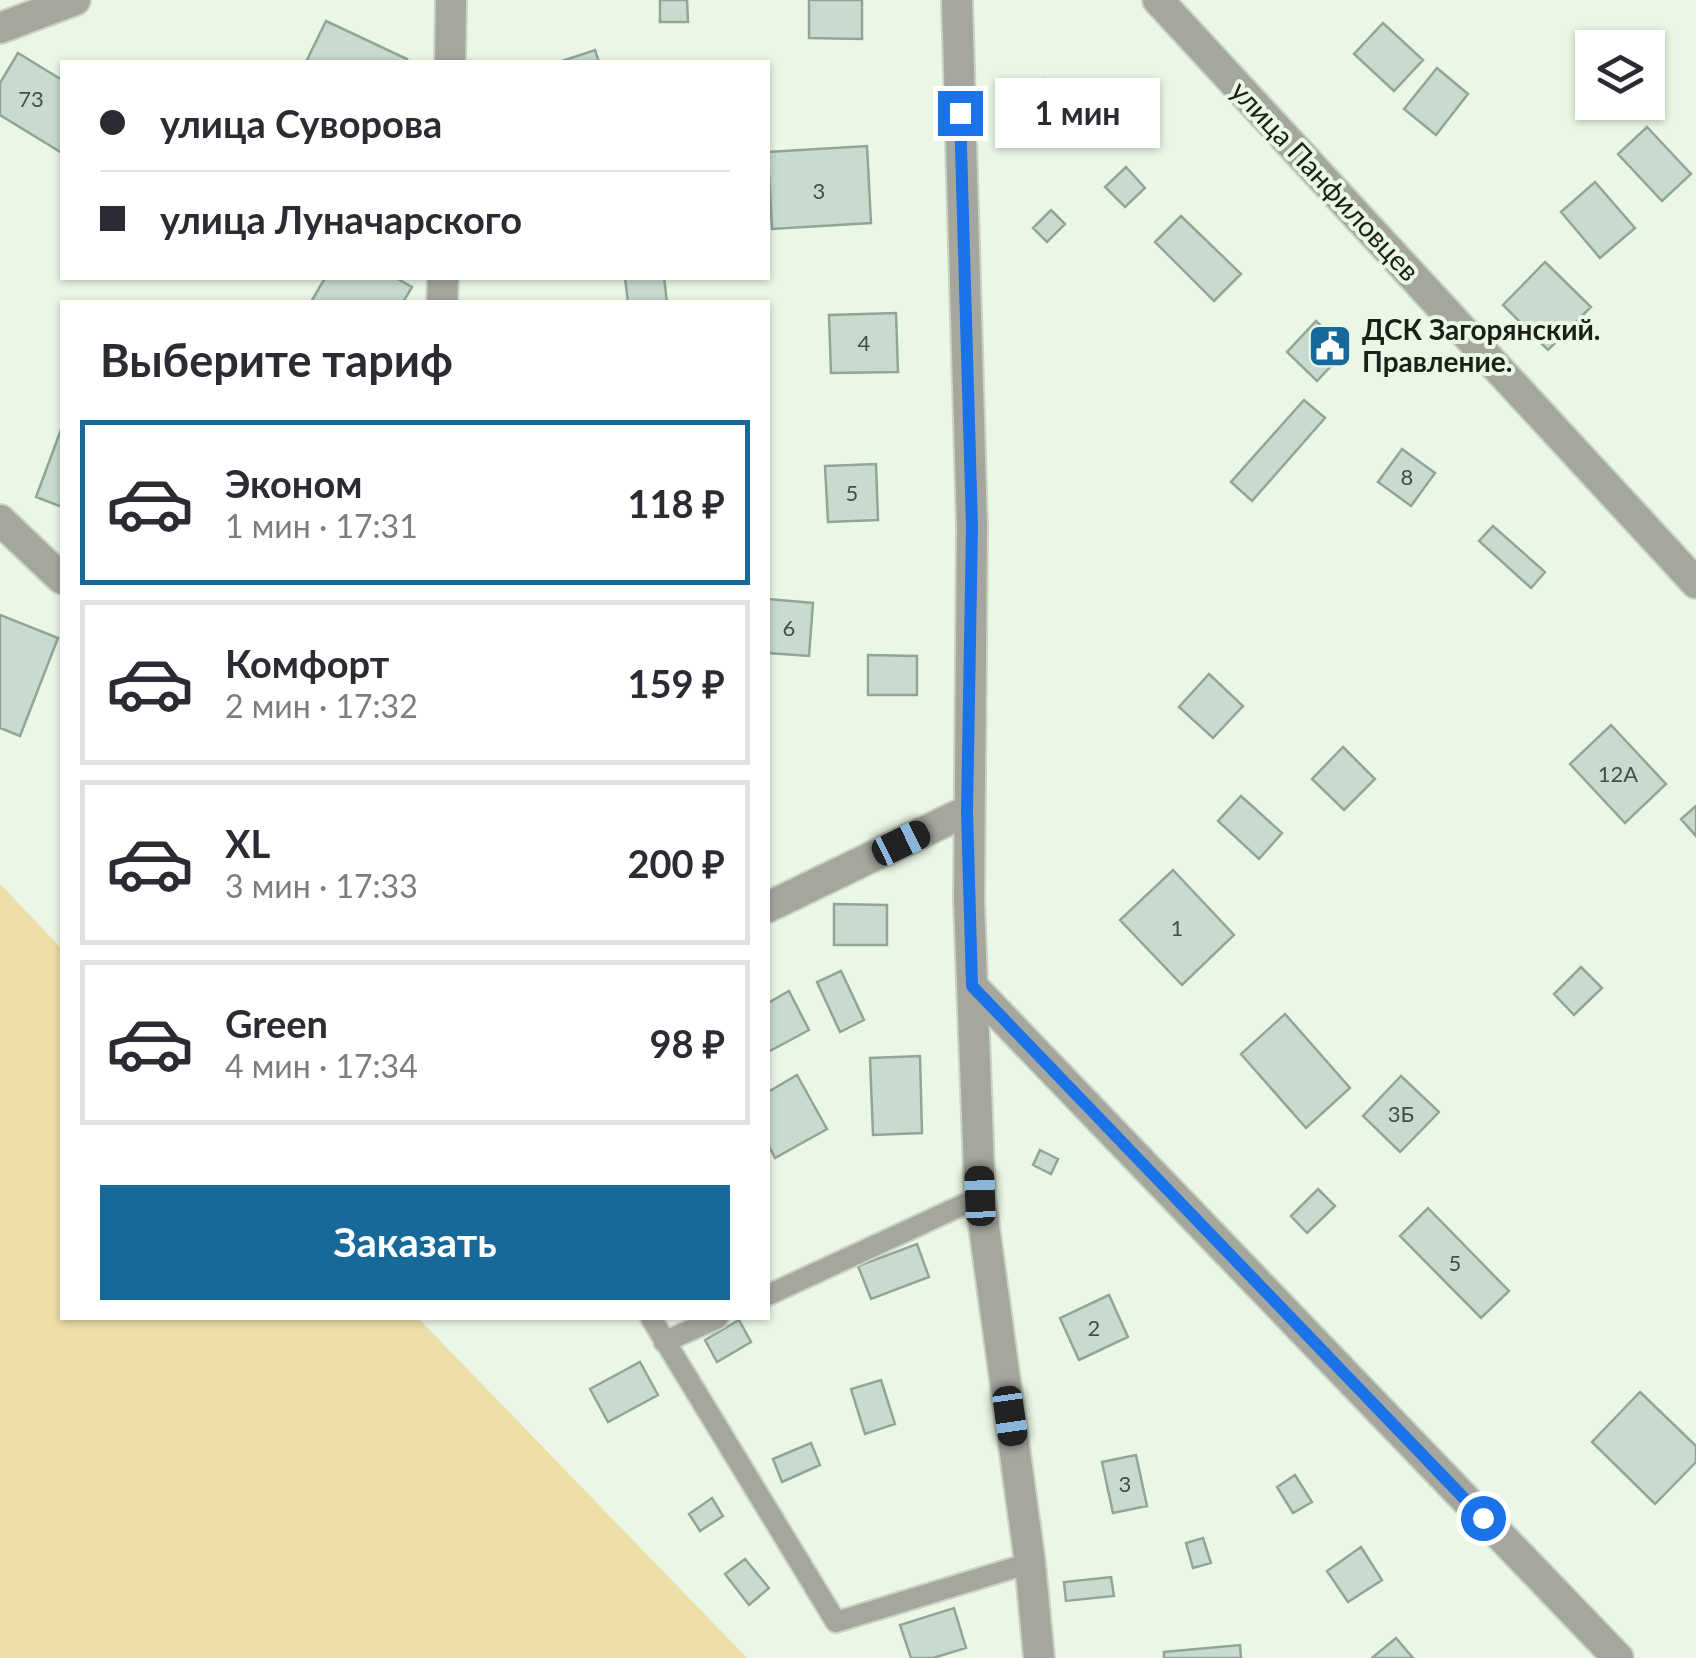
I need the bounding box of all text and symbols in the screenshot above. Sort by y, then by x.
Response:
map controls [1575,30,1665,120]
button: layers [1575,30,1665,120]
street label: улица Панфиловцев [1224,73,1427,287]
callout: 1 мин [995,78,1160,148]
house number: 73 [18,85,44,112]
route end [938,91,983,136]
text: 1 мин [1034,93,1121,132]
text: улица Суворова [160,100,442,146]
house number: 3 [813,177,825,204]
text: улица Луначарского [160,196,522,242]
place label: ДСК Загорянский. Правление. [1362,312,1600,378]
public building icon: ДСК Загорянский. Правление. [1307,323,1353,369]
house number: 4 [858,329,871,356]
text: Выберите тариф [100,333,453,387]
icon: car [105,458,195,548]
text: Эконом [225,460,363,506]
house number: 8 [1401,463,1413,490]
house number: 5 [846,479,858,506]
text: 118 ₽ [628,480,725,526]
text: 1 мин · 17:31 [225,506,418,545]
house number: 6 [783,614,795,641]
icon: car [105,638,195,728]
text: Комфорт [225,640,389,686]
text: 159 ₽ [628,660,725,706]
text: 2 мин · 17:32 [225,686,418,725]
house number: 12А [1598,760,1638,787]
car [867,816,935,870]
icon: car [105,818,195,908]
text: XL [225,820,270,866]
text: 200 ₽ [628,840,725,886]
text: 3 мин · 17:33 [225,866,418,905]
house number: 1 [1171,914,1183,941]
icon: car [105,998,195,1088]
text: Green [225,1000,328,1046]
text: 98 ₽ [650,1020,725,1066]
text: 4 мин · 17:34 [225,1046,418,1085]
house number: 3Б [1388,1100,1414,1127]
car [964,1165,996,1227]
button: Заказать [100,1185,730,1300]
house number: 5 [1449,1249,1461,1276]
house number: 2 [1088,1314,1100,1341]
car [991,1384,1029,1448]
house number: 3 [1119,1470,1131,1497]
route start [1461,1496,1506,1541]

